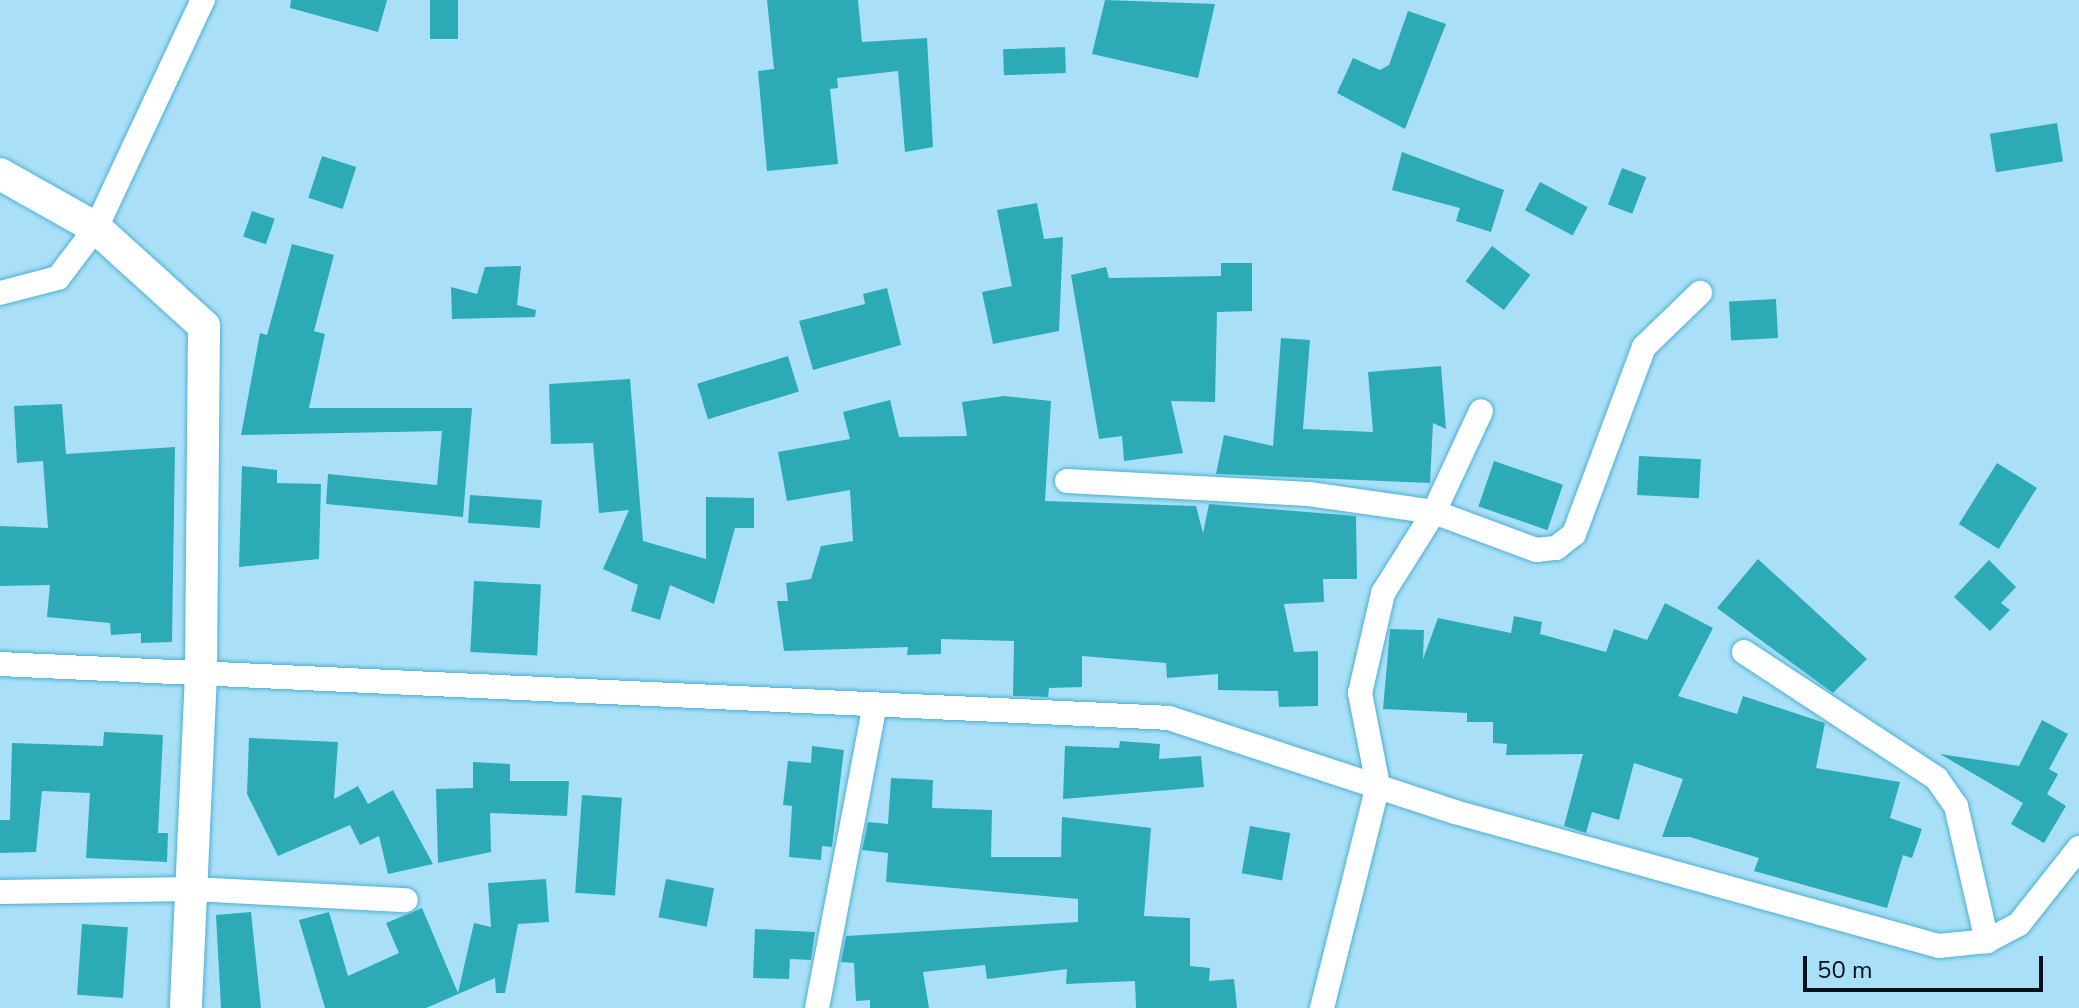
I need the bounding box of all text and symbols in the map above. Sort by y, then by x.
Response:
scale bar [1807,940,2047,990]
text: 50 m [1817,954,1873,986]

